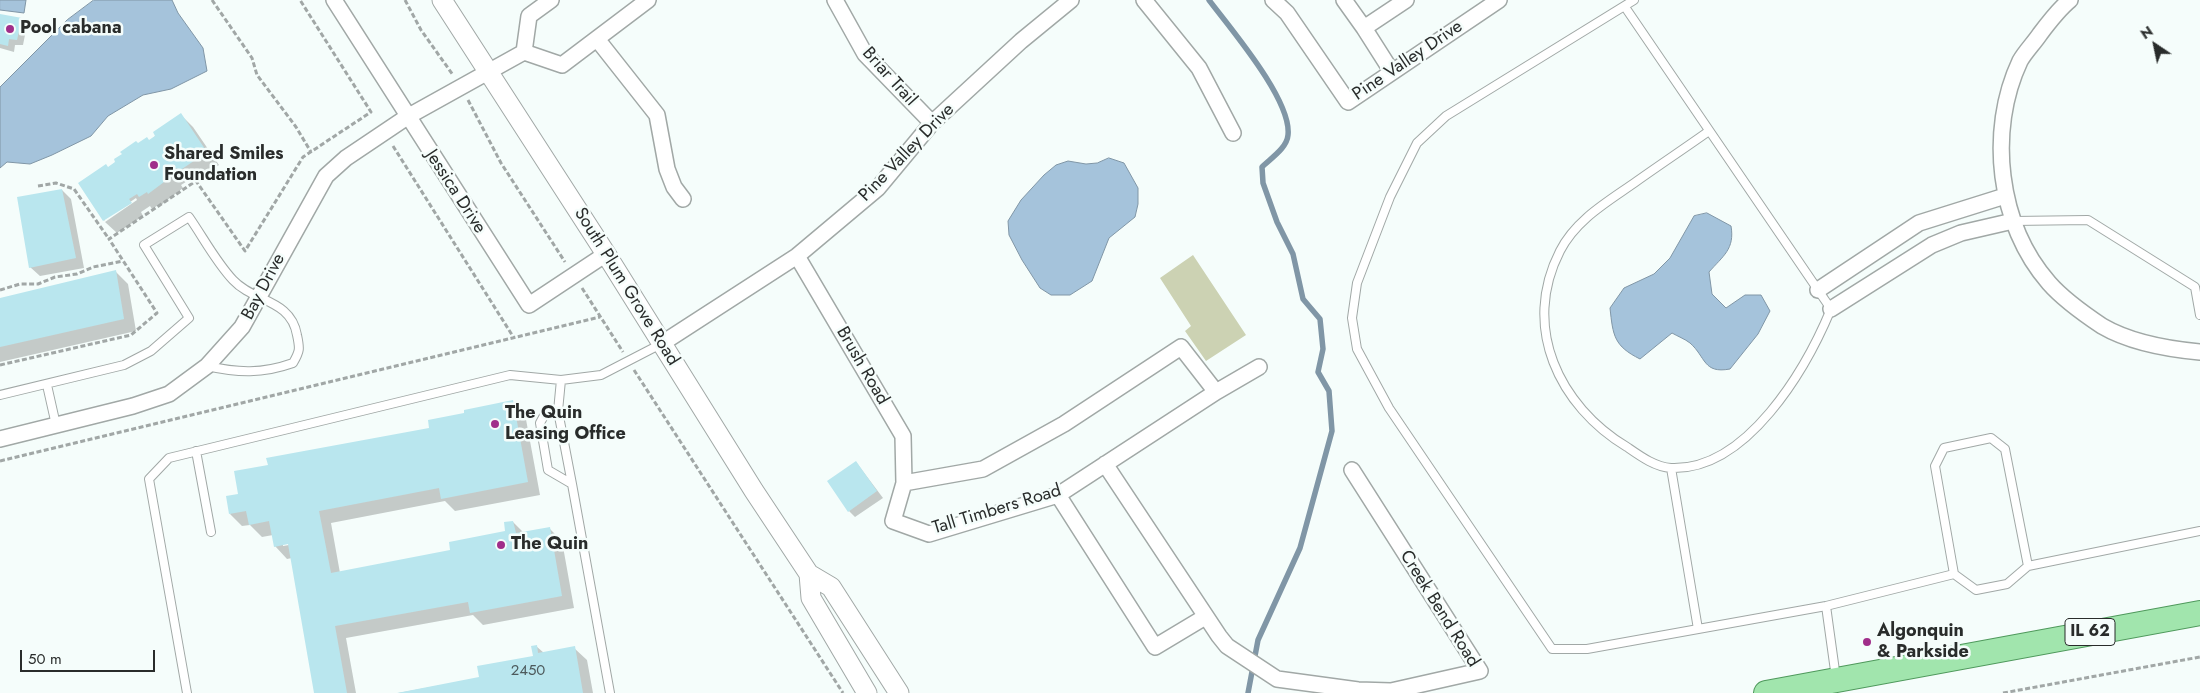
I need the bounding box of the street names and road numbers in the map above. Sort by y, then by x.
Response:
street label: Pine Valley Drive [1349,16,1467,106]
street label: Briar Trail [857,43,921,111]
street label: Pine Valley Drive [855,99,959,207]
street label: Jessica Drive [420,146,490,238]
street label: South Plum Grove Road [569,204,683,370]
street label: Bay Drive [238,250,290,324]
street label: Brush Road [831,323,893,409]
street label: Tall Timbers Road [930,480,1064,540]
street label: Creek Bend Road [1395,547,1483,671]
road number: IL 62 [2065,618,2115,646]

